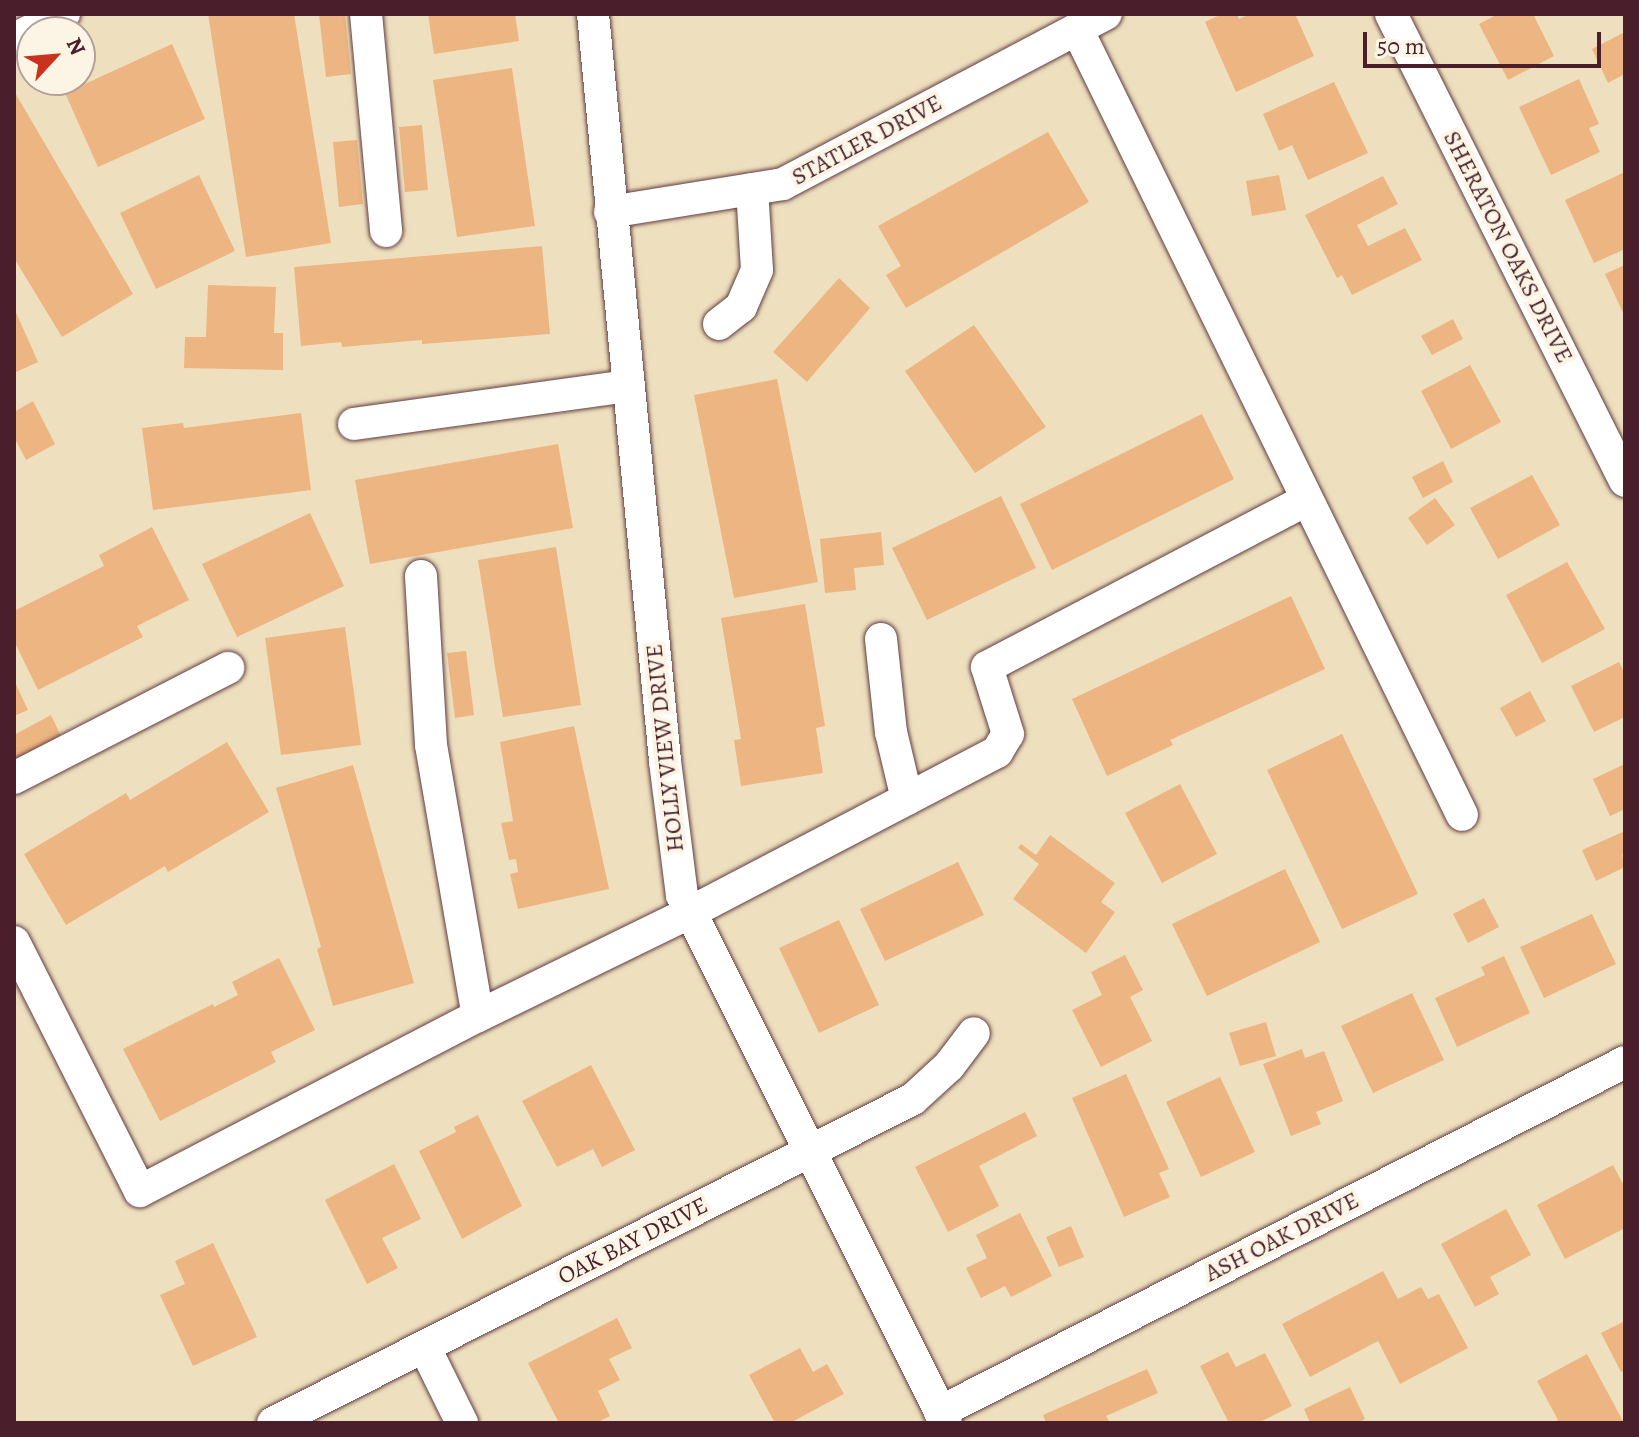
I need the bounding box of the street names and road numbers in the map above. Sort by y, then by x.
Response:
street label: STATLER DRIVE [787,88,947,192]
street label: SHERATON OAKS DRIVE [1437,126,1579,368]
street label: HOLLY VIEW DRIVE [640,643,690,853]
street label: ASH OAK DRIVE [1200,1186,1364,1288]
street label: OAK BAY DRIVE [553,1191,713,1291]

